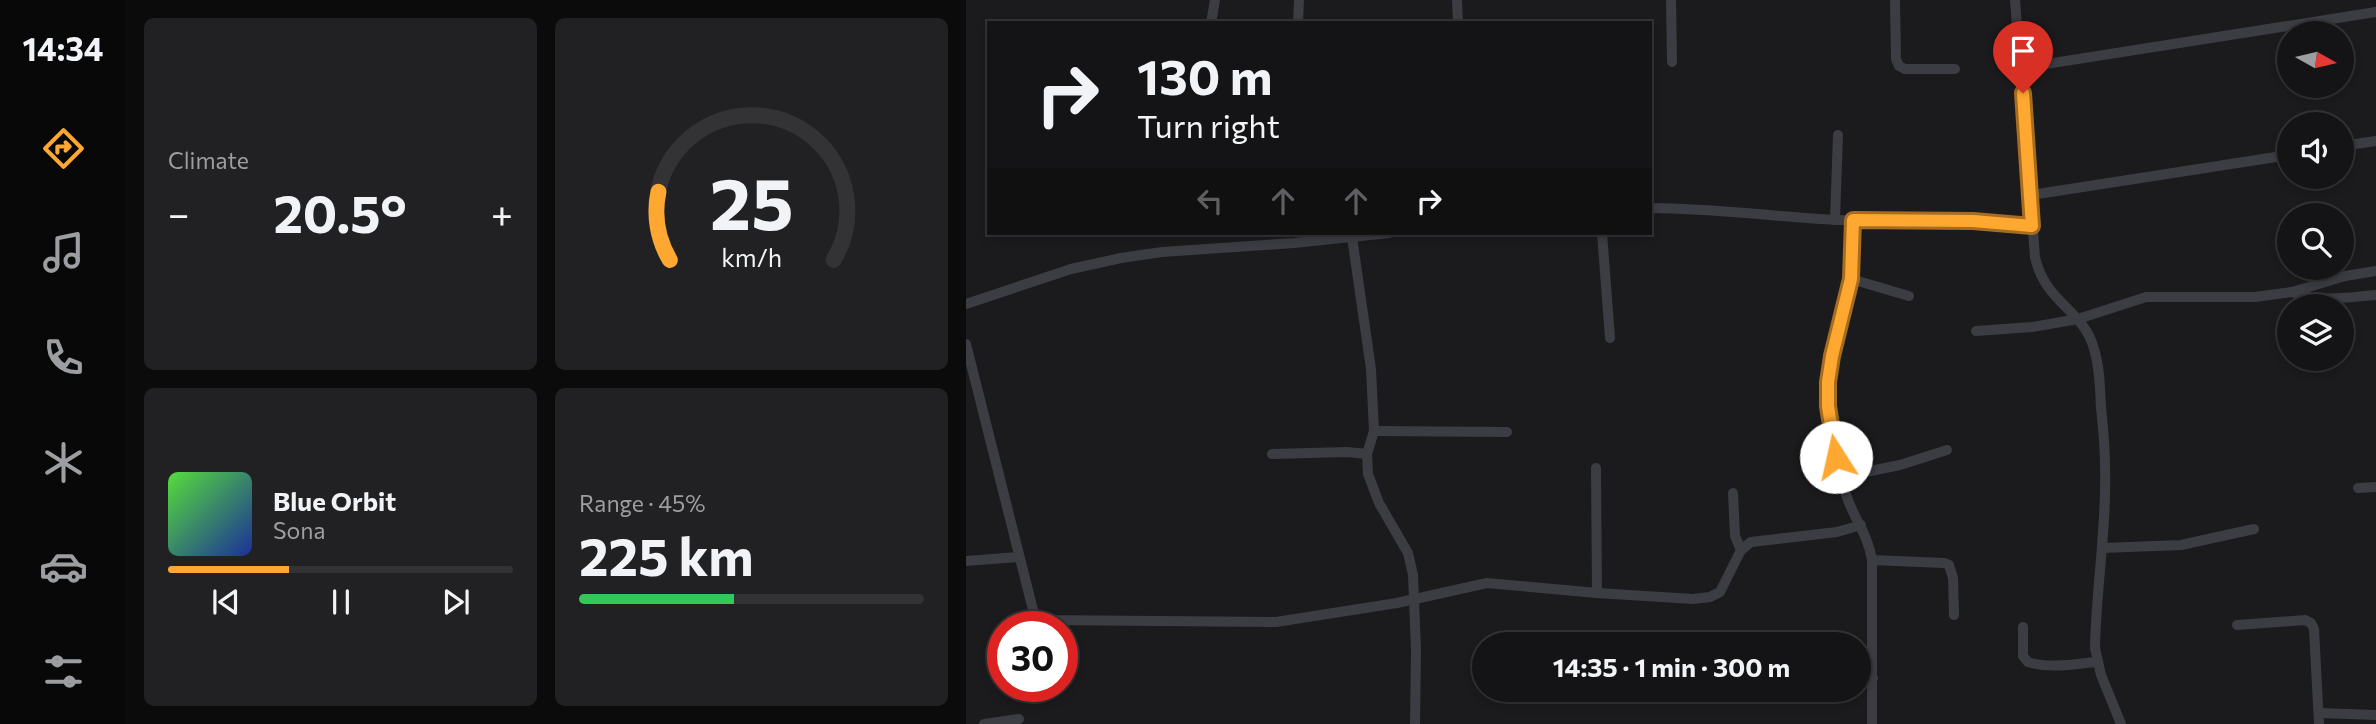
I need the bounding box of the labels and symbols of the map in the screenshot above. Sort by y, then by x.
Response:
pin [1993,21,2053,93]
north arrow [2277,21,2354,98]
position arrow [1799,420,1873,494]
speed limit sign: 30 [987,611,1078,702]

